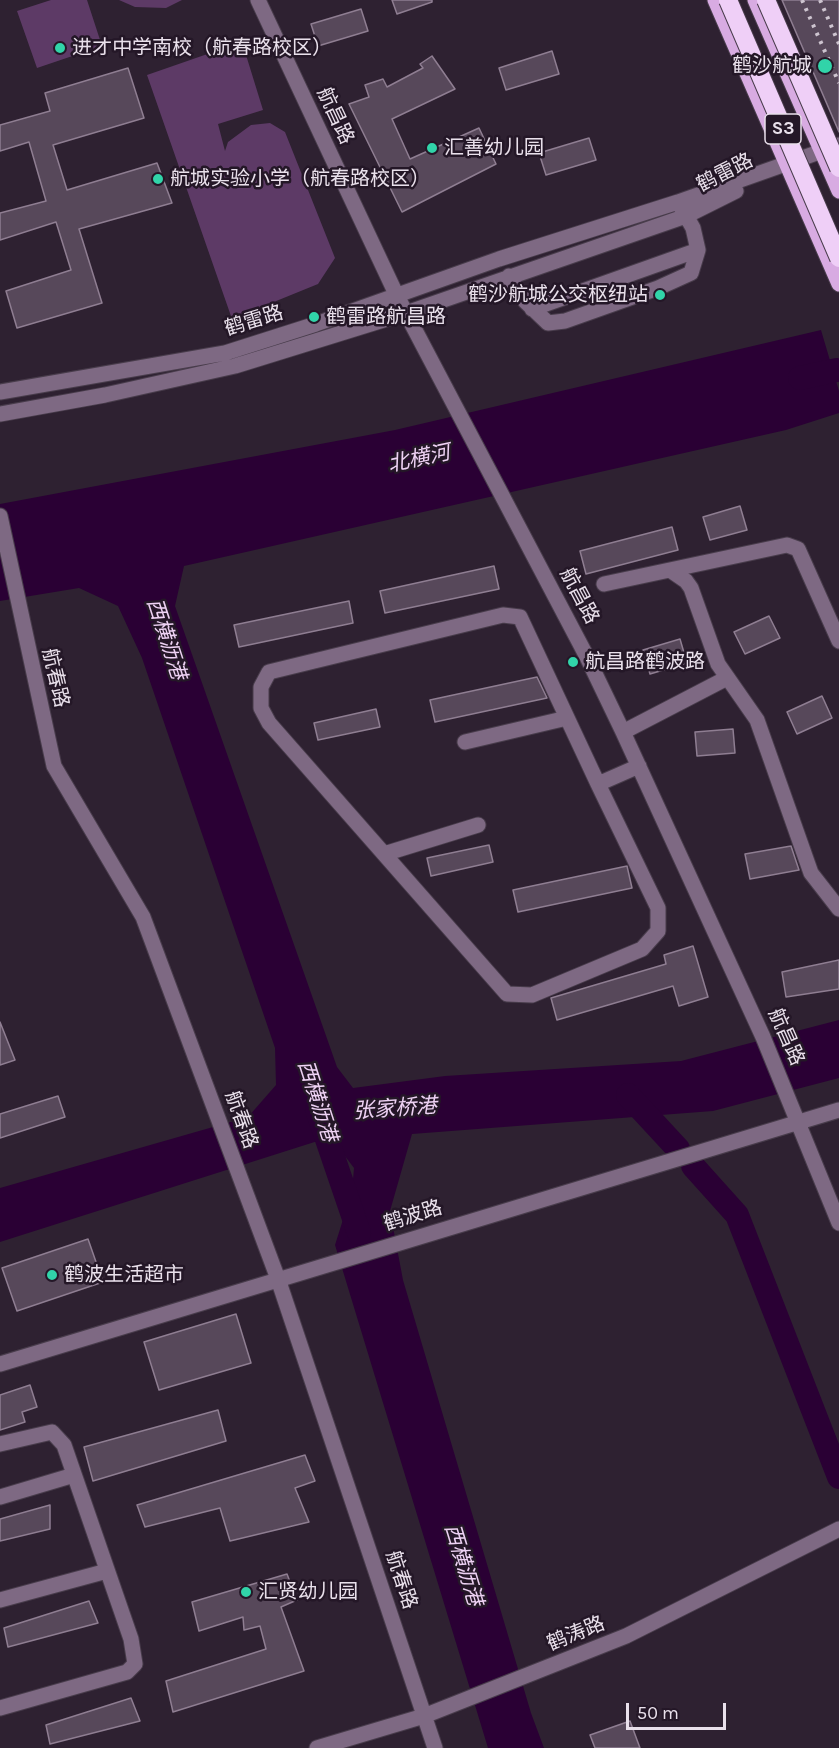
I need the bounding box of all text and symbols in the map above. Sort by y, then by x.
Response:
place label: 进才中学南校（航春路校区） [72,36,332,60]
marker: 进才中学南校（航春路校区） [53,41,67,55]
place label: 鹤沙航城 [732,54,812,78]
marker: 鹤沙航城 [816,57,834,75]
street label: 航昌路 [311,84,359,148]
road number: S3 [765,114,801,144]
place label: 汇善幼儿园 [444,136,544,160]
marker: 汇善幼儿园 [425,141,439,155]
street label: 鹤雷路 [693,149,757,197]
place label: 航城实验小学（航春路校区） [170,167,430,191]
marker: 航城实验小学（航春路校区） [151,172,165,186]
place label: 鹤沙航城公交枢纽站 [468,283,648,307]
marker: 鹤沙航城公交枢纽站 [653,288,667,302]
street label: 鹤雷路 [222,301,286,341]
place label: 鹤雷路航昌路 [326,305,446,329]
marker: 鹤雷路航昌路 [307,310,321,324]
water label: 北横河 [386,440,452,478]
street label: 航昌路 [554,564,604,628]
water label: 西横沥港 [141,595,191,683]
street label: 航春路 [37,646,73,710]
place label: 航昌路鹤波路 [585,650,705,674]
marker: 航昌路鹤波路 [566,655,580,669]
street label: 航昌路 [763,1005,809,1069]
water label: 西横沥港 [292,1057,342,1145]
street label: 航春路 [219,1088,263,1152]
water label: 张家桥港 [352,1094,438,1124]
street label: 鹤波路 [381,1196,445,1236]
place label: 鹤波生活超市 [64,1263,184,1287]
marker: 鹤波生活超市 [45,1268,59,1282]
water label: 西横沥港 [439,1521,487,1609]
street label: 航春路 [380,1548,422,1612]
place label: 汇贤幼儿园 [258,1580,358,1604]
marker: 汇贤幼儿园 [239,1585,253,1599]
street label: 鹤涛路 [544,1612,608,1656]
scale bar [629,1691,730,1729]
text: 50 m [637,1702,679,1724]

